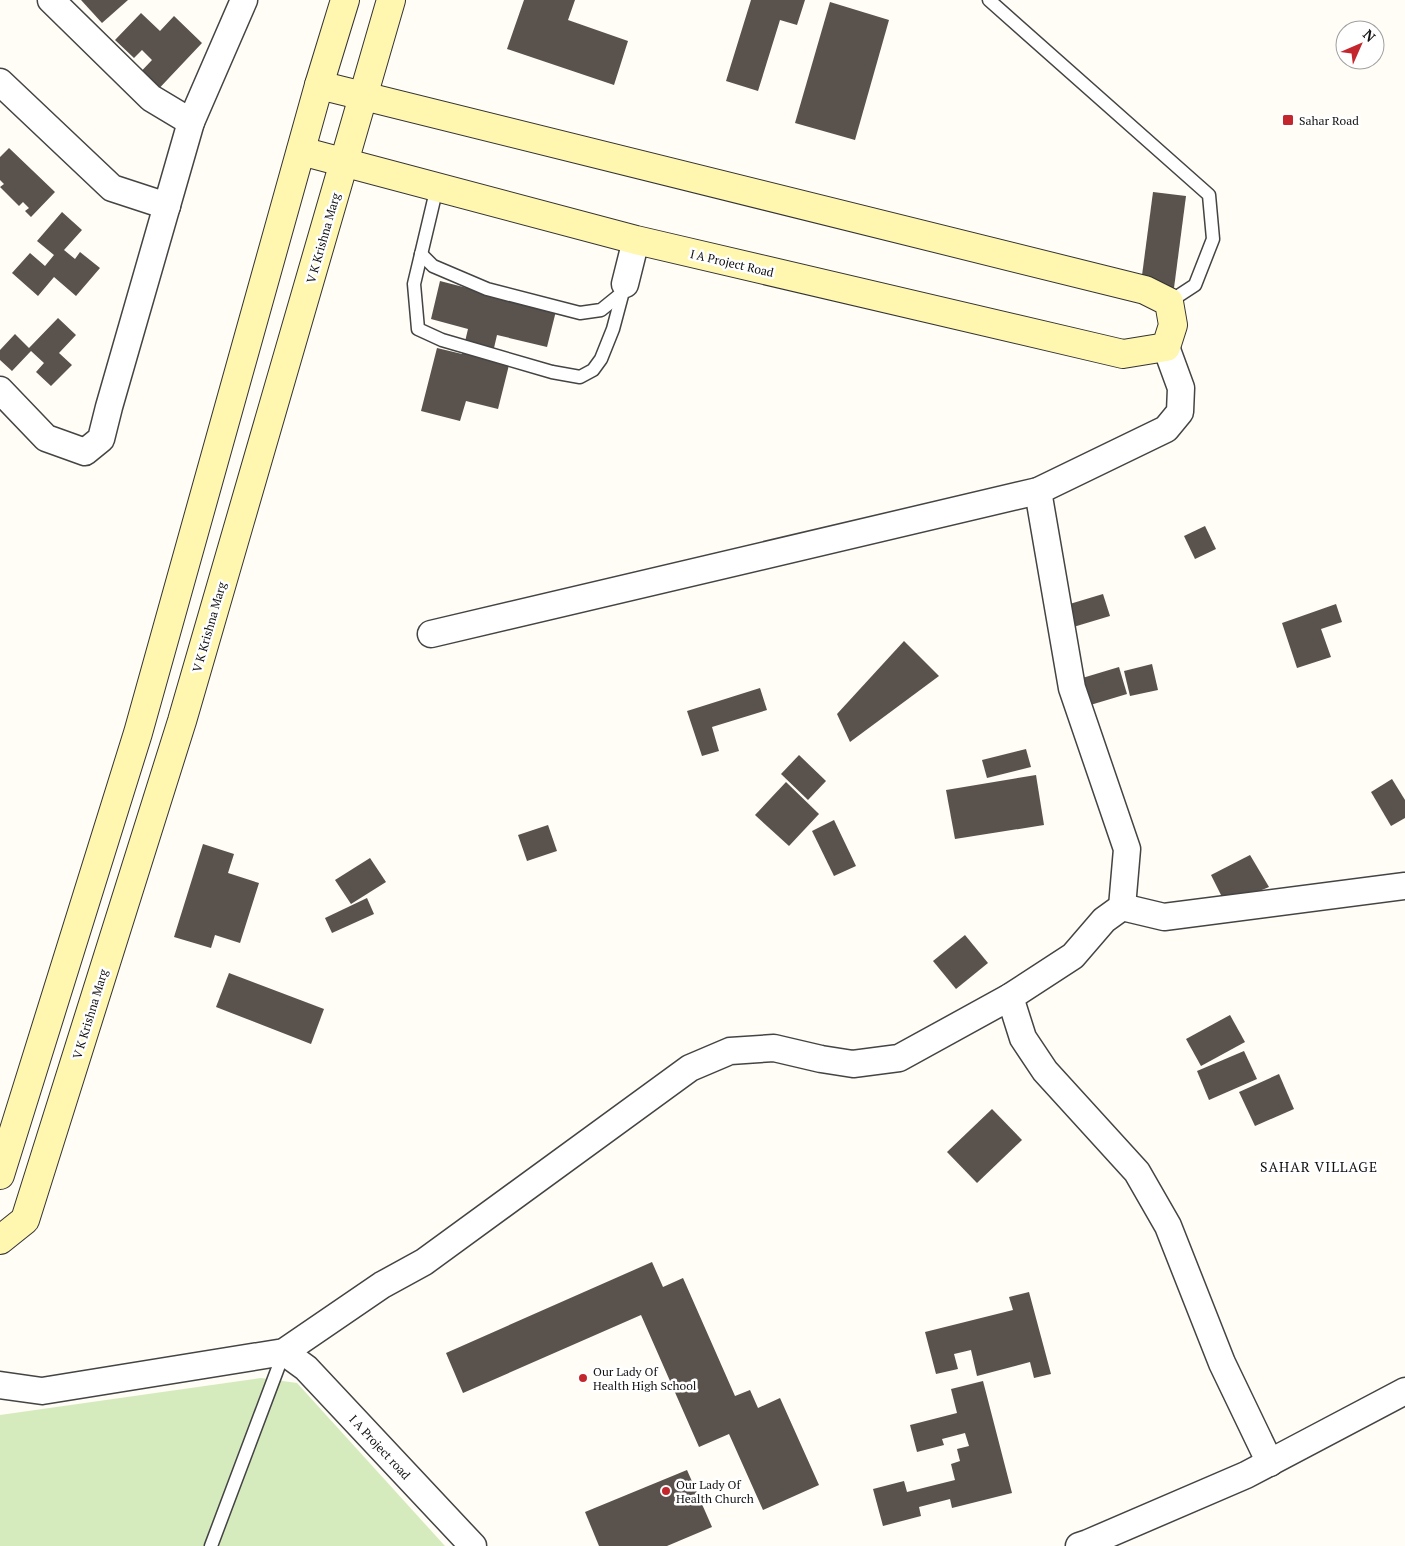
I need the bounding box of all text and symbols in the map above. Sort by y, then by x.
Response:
north arrow [1335,20,1385,70]
text: N [1359,25,1380,46]
marker: Sahar Road [1281,113,1295,127]
place label: Sahar Road [1299,113,1359,128]
street label: V K Krishna Marg [303,191,343,285]
street label: I A Project Road [689,246,776,280]
street label: V K Krishna Marg [189,580,229,674]
street label: V K Krishna Marg [69,967,111,1061]
district label: SAHAR VILLAGE [1260,1157,1378,1176]
place label: Our Lady Of Health High School [593,1364,697,1393]
marker: Our Lady Of Health High School [577,1372,589,1384]
street label: I A Project road [346,1412,414,1483]
place label: Our Lady Of Health Church [676,1477,754,1506]
marker: Our Lady Of Health Church [660,1485,672,1497]

